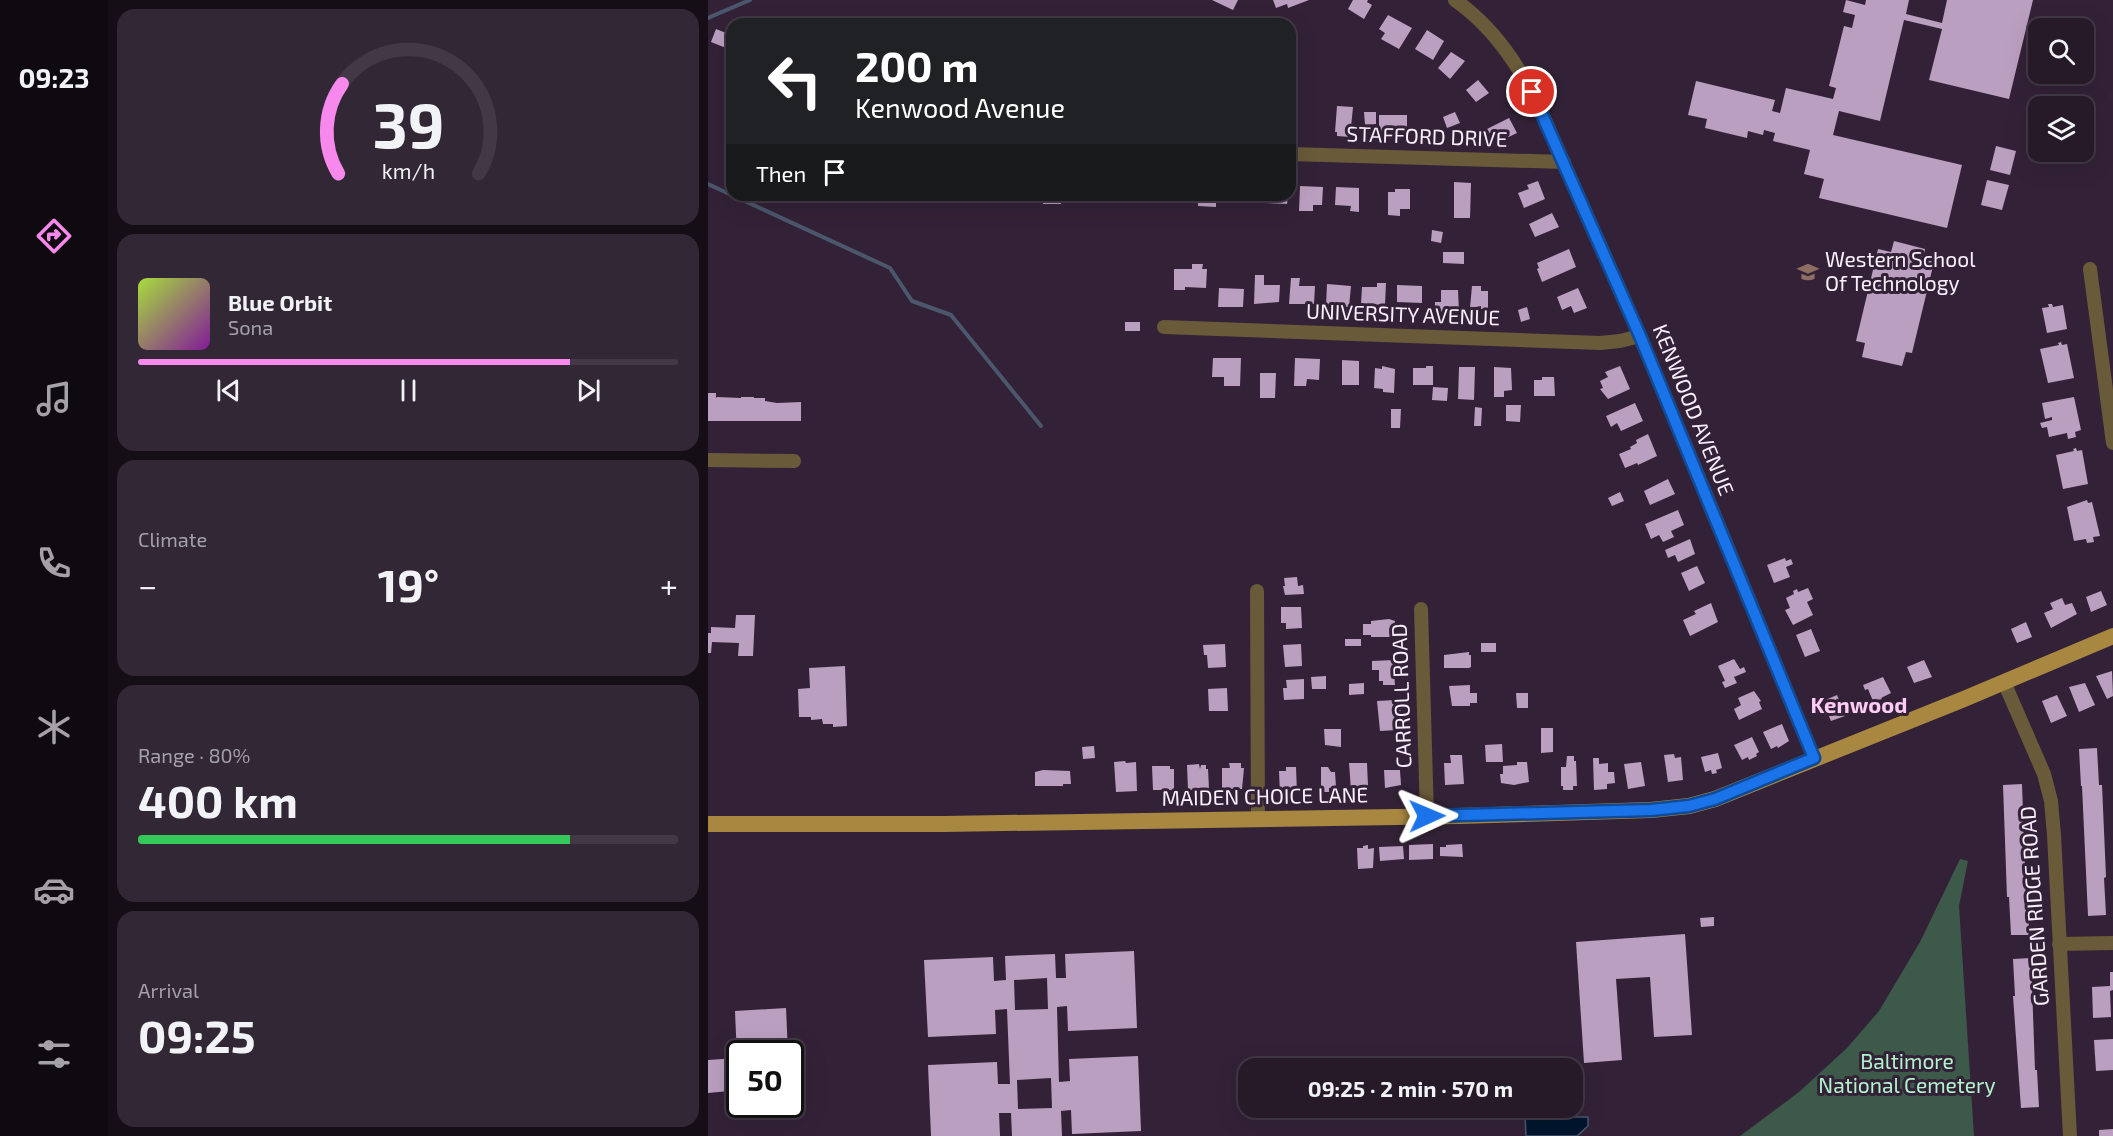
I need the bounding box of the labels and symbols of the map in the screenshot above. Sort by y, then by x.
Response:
pin [1506,66,1557,117]
street label: STAFFORD DRIVE [1346,120,1508,151]
place label: Western School Of Technology [1825,246,1976,295]
school or university icon: Western School Of Technology [1796,260,1820,284]
street label: UNIVERSITY AVENUE [1306,298,1501,329]
street label: KENWOOD AVENUE [1649,320,1740,499]
street label: CARROLL ROAD [1385,623,1416,769]
district label: Kenwood [1811,691,1907,717]
street label: MAIDEN CHOICE LANE [1161,781,1368,810]
position arrow [1395,784,1459,848]
street label: GARDEN RIDGE ROAD [2014,805,2053,1007]
speed limit sign: 50 [726,1040,804,1118]
park label: Baltimore National Cemetery [1818,1048,1996,1097]

